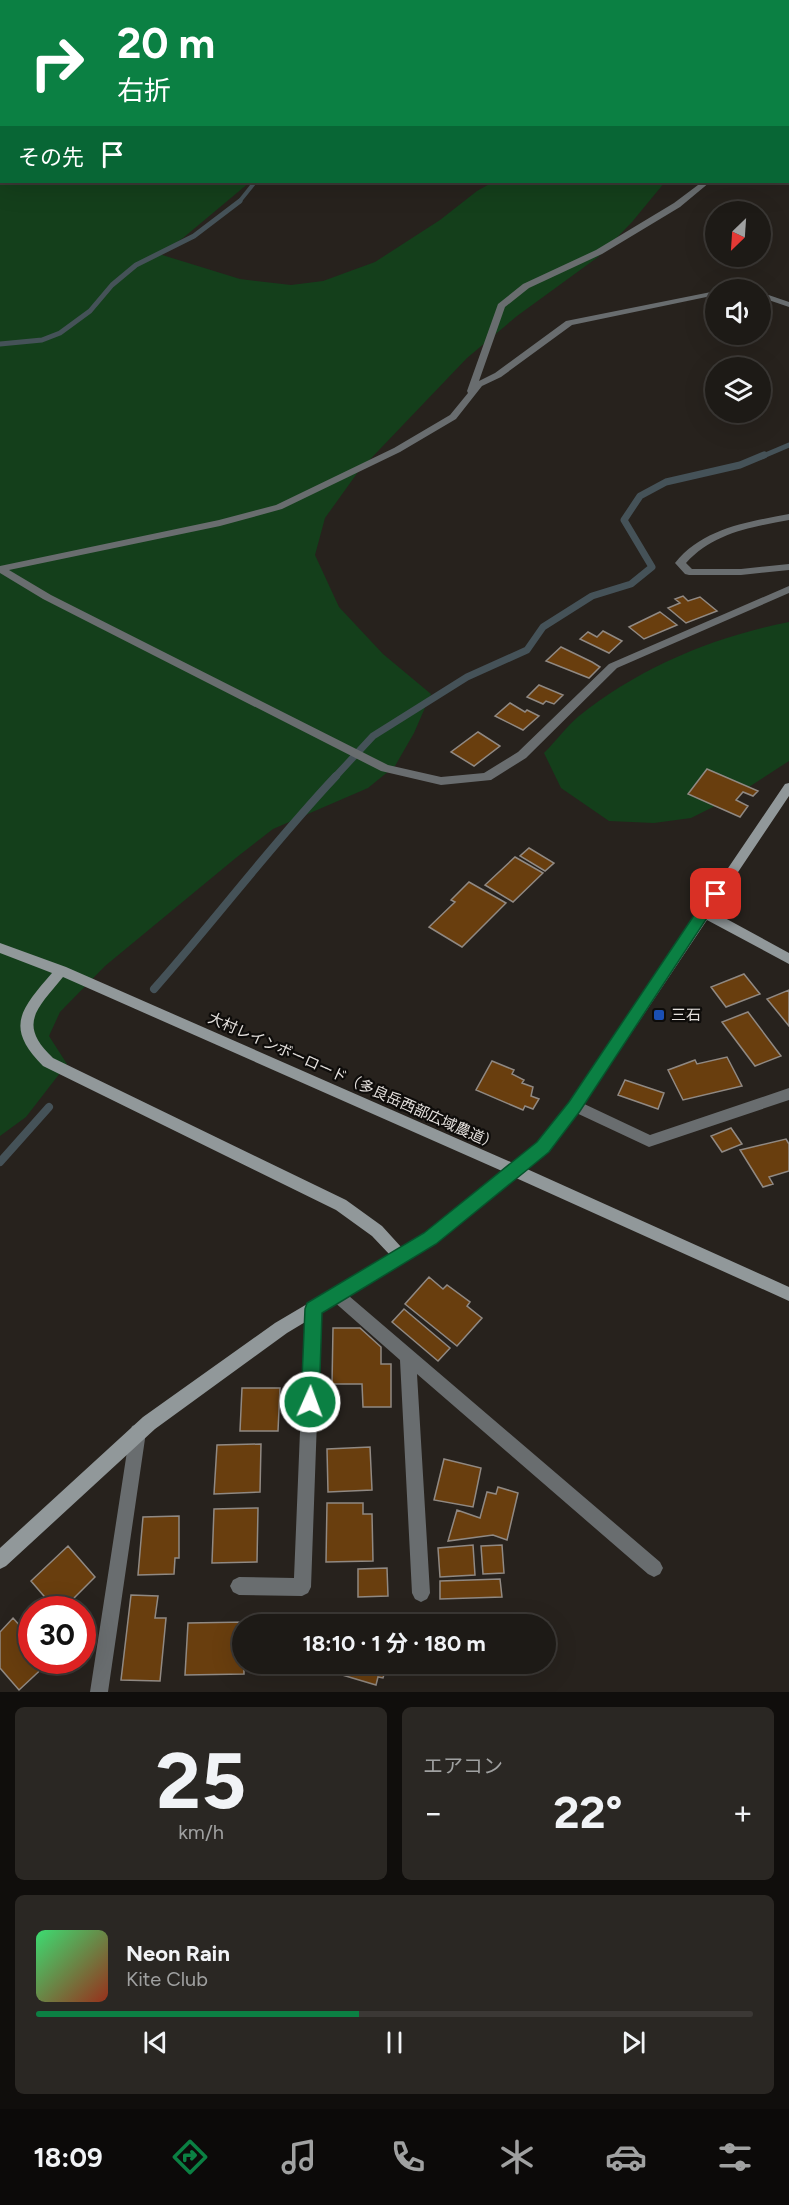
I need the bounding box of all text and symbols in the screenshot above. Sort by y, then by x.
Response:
text: 20 m [117,18,215,69]
icon: right [18,24,96,102]
text: 右折 [117,74,171,107]
icon: arrive [96,138,129,171]
text: その先 [18,144,84,171]
north arrow [705,201,771,267]
map controls [705,201,771,423]
button: sound [705,279,771,345]
button: layers [705,357,771,423]
pin [690,868,741,919]
icon: arrive [699,877,732,910]
place label: 三石 [671,1006,701,1024]
marker: 三石 [652,1008,666,1022]
street label: 大村レインボーロード（多良岳西部広域農道） [205,1009,501,1153]
position arrow [278,1370,342,1434]
speed limit sign: 30 [18,1596,96,1674]
text: 18:10 · 1 分 · 180 m [302,1630,486,1657]
text: 25 [156,1734,246,1828]
text: エアコン [423,1754,503,1778]
text: 22° [553,1785,623,1839]
text: − [423,1793,444,1832]
text: + [732,1793,753,1832]
text: km/h [178,1820,224,1844]
text: Neon Rain [126,1940,230,1967]
text: Kite Club [126,1967,208,1991]
icon: previous [139,2026,172,2059]
icon: pause [378,2026,411,2059]
icon: next [617,2026,650,2059]
icon: directions [169,2136,211,2178]
icon: music [278,2136,320,2178]
icon: phone [387,2136,429,2178]
icon: climate [496,2136,538,2178]
icon: car [605,2136,647,2178]
icon: filters [714,2136,756,2178]
text: 18:09 [33,2141,103,2174]

